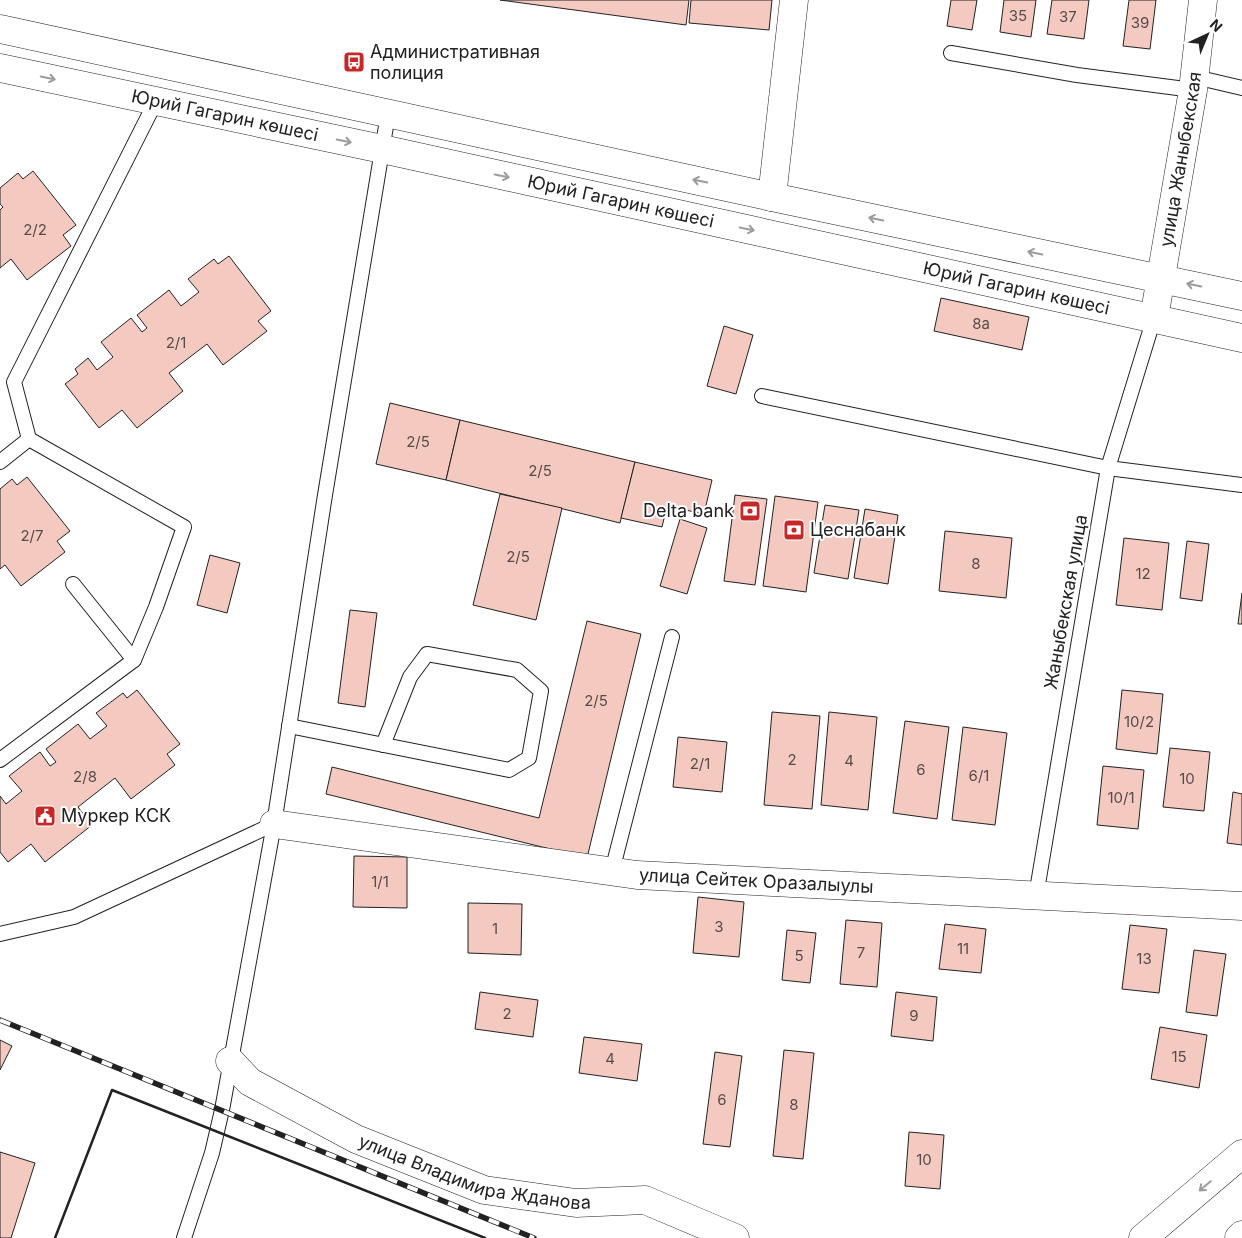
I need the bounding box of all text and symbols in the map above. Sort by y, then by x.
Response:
house number: 35 [1009,6,1027,25]
house number: 37 [1059,7,1077,26]
north arrow [1182,10,1232,60]
house number: 39 [1131,13,1149,32]
text: N [1207,15,1226,35]
place label: Административная полиция [370,41,540,83]
bus stop icon: Административная полиция [342,50,366,74]
street label: улица Жаныбекская [1155,71,1205,248]
one-way arrow [39,74,55,84]
street label: Юрий Гагарин көшесі [130,85,320,145]
one-way arrow [335,137,351,146]
street label: Юрий Гагарин көшесі [526,170,716,232]
one-way arrow [494,172,510,181]
one-way arrow [693,176,709,185]
one-way arrow [869,214,885,223]
house number: 2/2 [23,220,47,239]
one-way arrow [738,225,754,234]
one-way arrow [1028,248,1044,257]
street label: Юрий Гагарин көшесі [921,257,1112,319]
one-way arrow [1187,280,1203,289]
house number: 8а [972,314,990,333]
house number: 2/1 [166,333,186,352]
house number: 2/5 [406,432,430,451]
house number: 2/5 [528,461,552,480]
bank icon: Delta bank [738,499,762,523]
place label: Delta bank [643,500,734,521]
street label: Жаныбекская улица [1040,513,1091,691]
bank icon: Цеснабанк [782,518,806,542]
place label: Цеснабанк [810,519,906,540]
house number: 2/7 [20,526,44,545]
house number: 2/5 [506,547,530,566]
house number: 8 [971,554,981,573]
house number: 12 [1135,564,1151,583]
house number: 2/5 [584,691,608,710]
house number: 10/2 [1124,712,1154,731]
house number: 2 [787,750,797,769]
house number: 4 [844,751,854,770]
house number: 2/1 [690,754,710,773]
house number: 6 [916,760,926,779]
house number: 6/1 [969,766,989,785]
house number: 2/8 [73,767,97,786]
house number: 10 [1179,769,1195,788]
house number: 10/1 [1107,788,1135,807]
public building icon: Муркер КСК [33,804,57,828]
place label: Муркер КСК [61,805,171,826]
street label: улица Сейтек Оразалыулы [639,864,874,897]
house number: 1/1 [371,872,389,891]
house number: 3 [714,917,724,936]
house number: 1 [492,919,498,938]
house number: 11 [957,939,969,958]
house number: 7 [857,943,865,962]
house number: 5 [794,946,804,965]
house number: 13 [1136,949,1152,968]
house number: 2 [502,1004,512,1023]
house number: 9 [909,1006,919,1025]
house number: 15 [1171,1047,1187,1066]
house number: 4 [605,1049,615,1068]
house number: 6 [717,1090,727,1109]
house number: 8 [789,1095,799,1114]
street label: улица Владимира Жданова [356,1130,591,1214]
house number: 10 [916,1150,932,1169]
one-way arrow [1199,1180,1212,1191]

